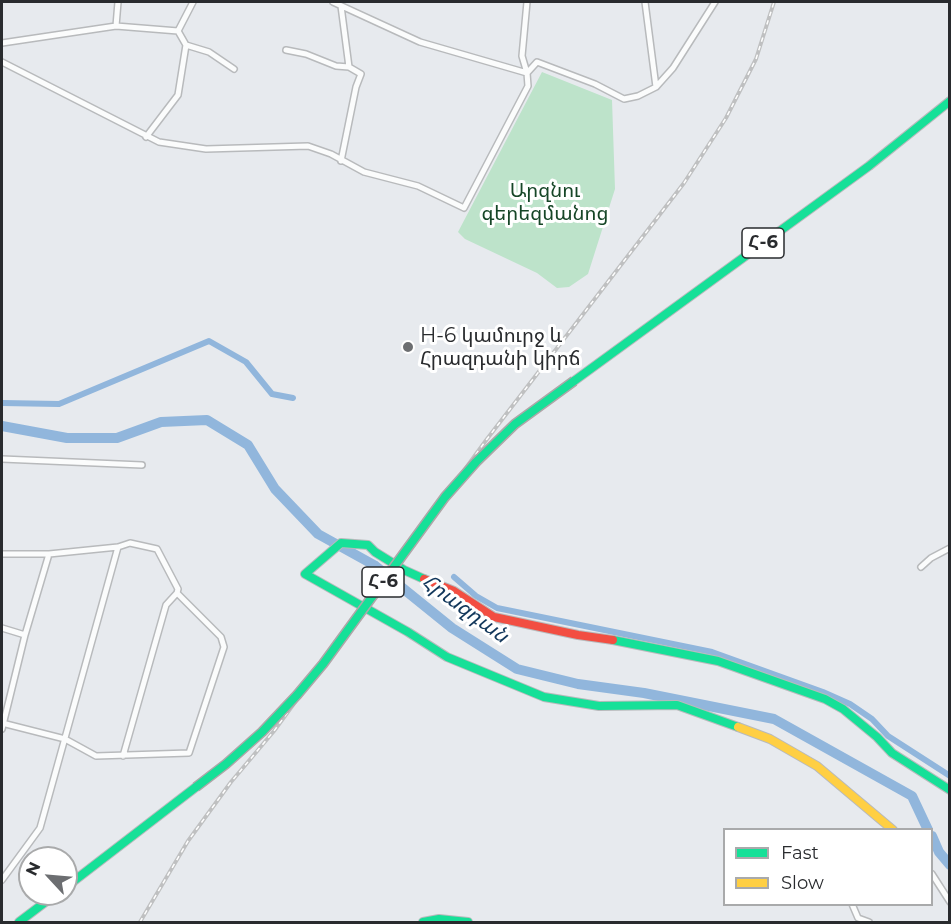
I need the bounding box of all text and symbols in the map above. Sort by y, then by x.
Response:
park label: Արզնու գերեզմանոց [482,179,608,226]
road number: Հ-6 [742,228,784,258]
place label: H-6 կամուրջ և Հրազդանի կիրճ [420,324,580,371]
marker: H-6 կամուրջ և Հրազդանի կիրճ [401,340,415,354]
road number: Հ-6 [362,567,404,597]
water label: Հրազդան [417,569,513,649]
legend [723,828,933,906]
text: Fast [781,842,819,864]
north arrow [18,846,78,906]
text: N [22,859,45,879]
text: Slow [781,872,824,894]

